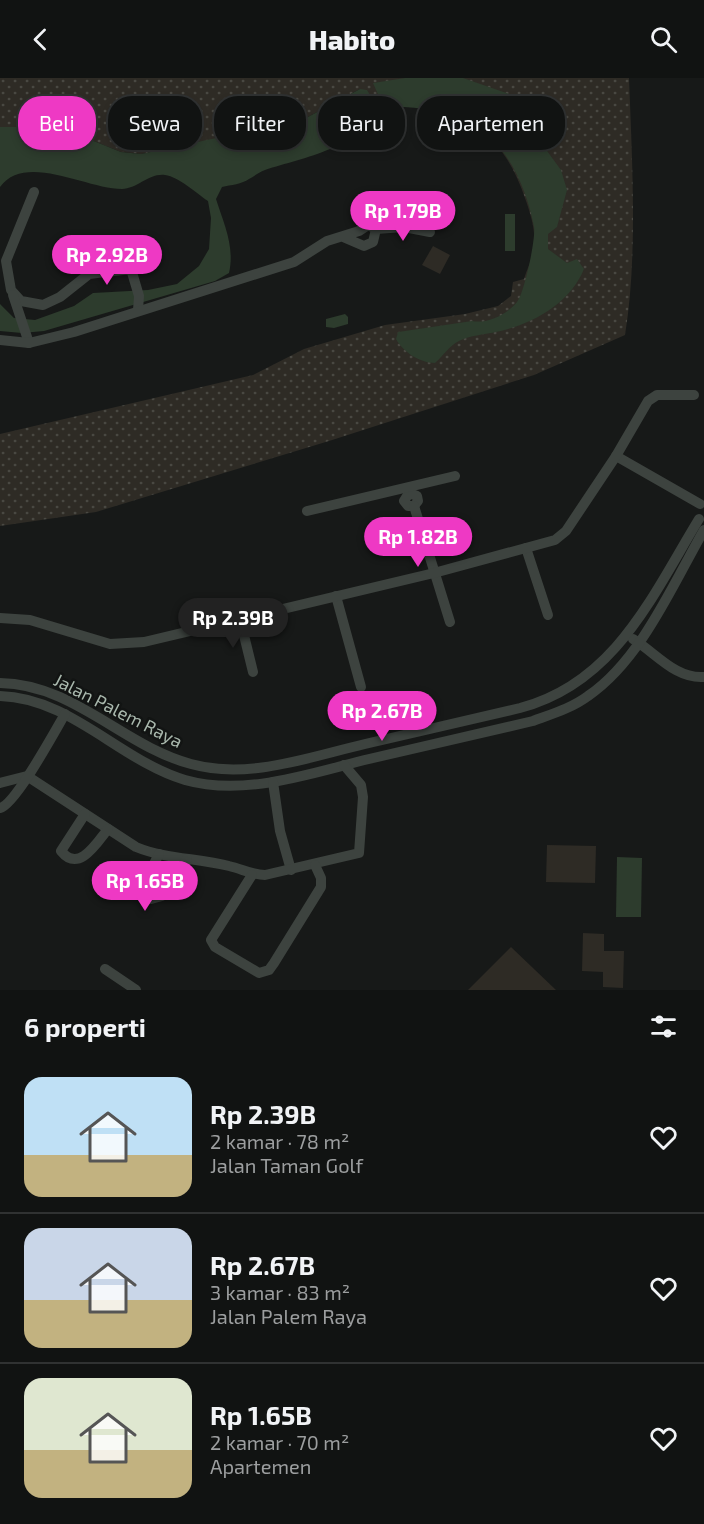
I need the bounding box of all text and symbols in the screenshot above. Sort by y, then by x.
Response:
icon: back [24,23,57,56]
text: Habito [309,23,395,55]
icon: search [647,23,680,56]
chip: Beli [18,96,96,150]
chip: Sewa [108,96,202,150]
chip: Filter [214,96,306,150]
chip: Baru [318,96,405,150]
chip: Apartemen [417,96,565,150]
pin: Rp 1.79B [341,191,465,242]
text: Rp 1.79B [364,198,442,222]
pin: Rp 2.92B [45,235,169,286]
text: Rp 2.92B [66,242,148,266]
pin: Rp 1.82B [356,517,480,568]
text: Rp 1.82B [378,524,458,548]
pin: Rp 2.39B [171,598,295,649]
text: Rp 2.39B [192,605,274,629]
street label: Jalan Palem Raya [51,668,186,752]
pin: Rp 2.67B [320,691,444,742]
text: Rp 2.67B [342,698,422,722]
pin: Rp 1.65B [83,861,207,912]
text: Rp 1.65B [106,868,184,892]
icon: filters [647,1010,680,1043]
text: 6 properti [24,1011,146,1042]
text: Rp 2.39B [210,1098,316,1129]
icon: home [72,1101,144,1173]
icon: heart [647,1121,680,1154]
text: 2 kamar · 78 m² [210,1129,349,1153]
text: Jalan Taman Golf [210,1153,363,1177]
text: Rp 2.67B [210,1249,315,1280]
icon: home [72,1252,144,1324]
icon: heart [647,1272,680,1305]
text: 3 kamar · 83 m² [210,1280,350,1304]
text: Jalan Palem Raya [210,1304,367,1328]
text: Rp 1.65B [210,1399,312,1430]
icon: home [72,1402,144,1474]
icon: heart [647,1422,680,1455]
text: 2 kamar · 70 m² [210,1430,349,1454]
text: Apartemen [210,1454,311,1478]

